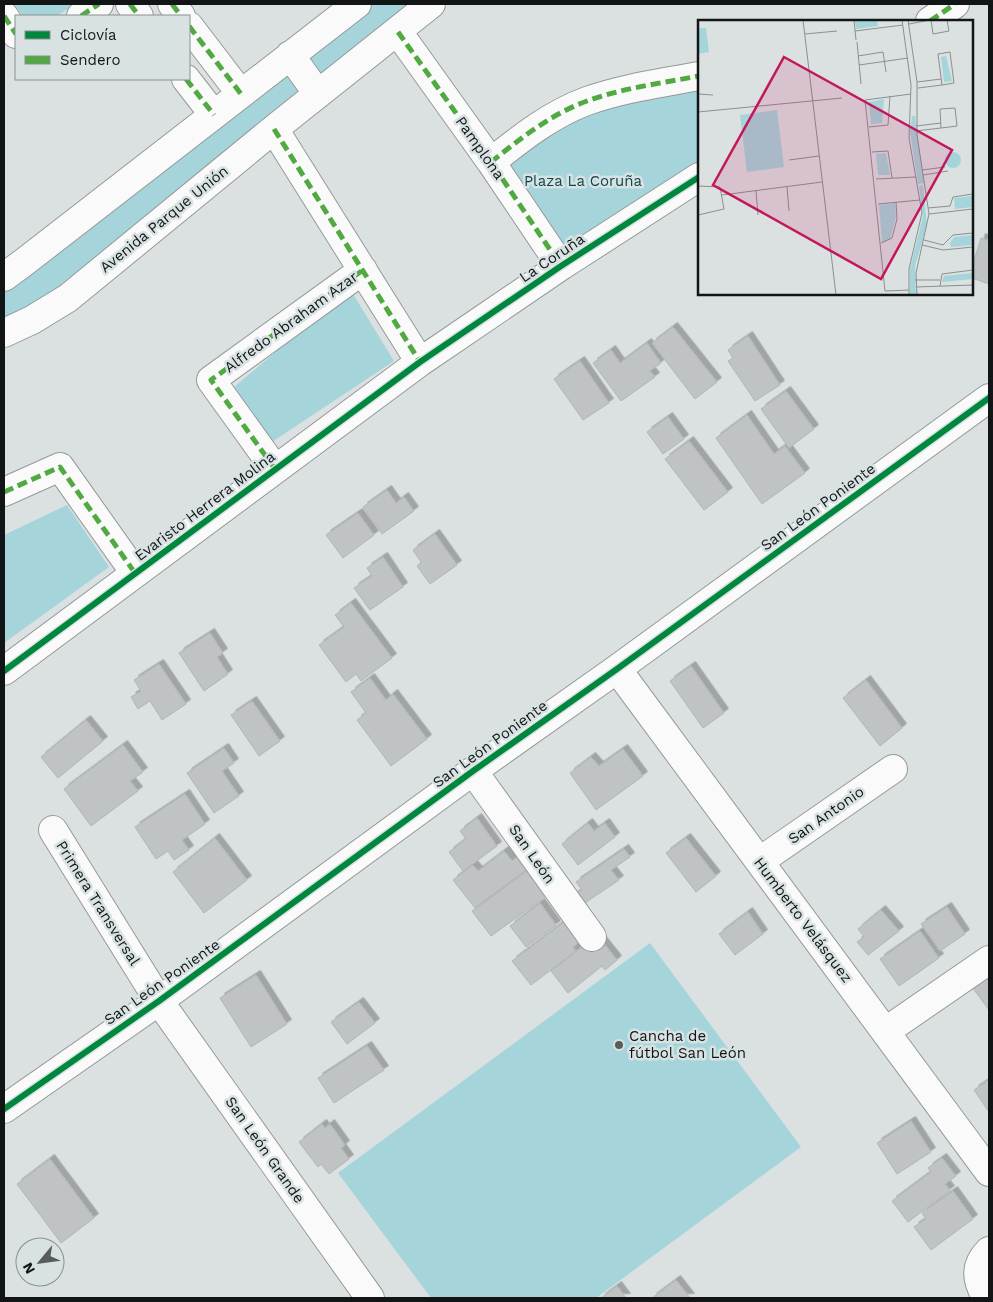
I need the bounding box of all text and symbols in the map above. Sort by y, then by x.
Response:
legend [15,15,190,80]
inset map [698,20,973,295]
text: Ciclovía [60,26,117,44]
text: Sendero [60,51,121,69]
street label: Pamplona [452,113,509,183]
street label: Avenida Parque Unión [96,162,232,276]
park label: Plaza La Coruña [524,172,643,190]
street label: La Coruña [516,229,588,286]
street label: Alfredo Abraham Azar [221,268,361,376]
street label: Evaristo Herrera Molina [131,447,279,565]
street label: San León Poniente [757,459,879,555]
street label: San León Poniente [429,696,551,792]
street label: San Antonio [785,782,867,848]
street label: San León [505,821,559,887]
street label: Primera Transversal [52,837,144,969]
street label: Humberto Velásquez [750,854,856,986]
street label: San León Poniente [101,935,223,1029]
place label: Cancha de fútbol San León [629,1027,746,1062]
marker: Cancha de fútbol San León [613,1039,625,1051]
street label: San León Grande [222,1093,308,1207]
north arrow [15,1237,65,1287]
text: N [19,1260,38,1277]

